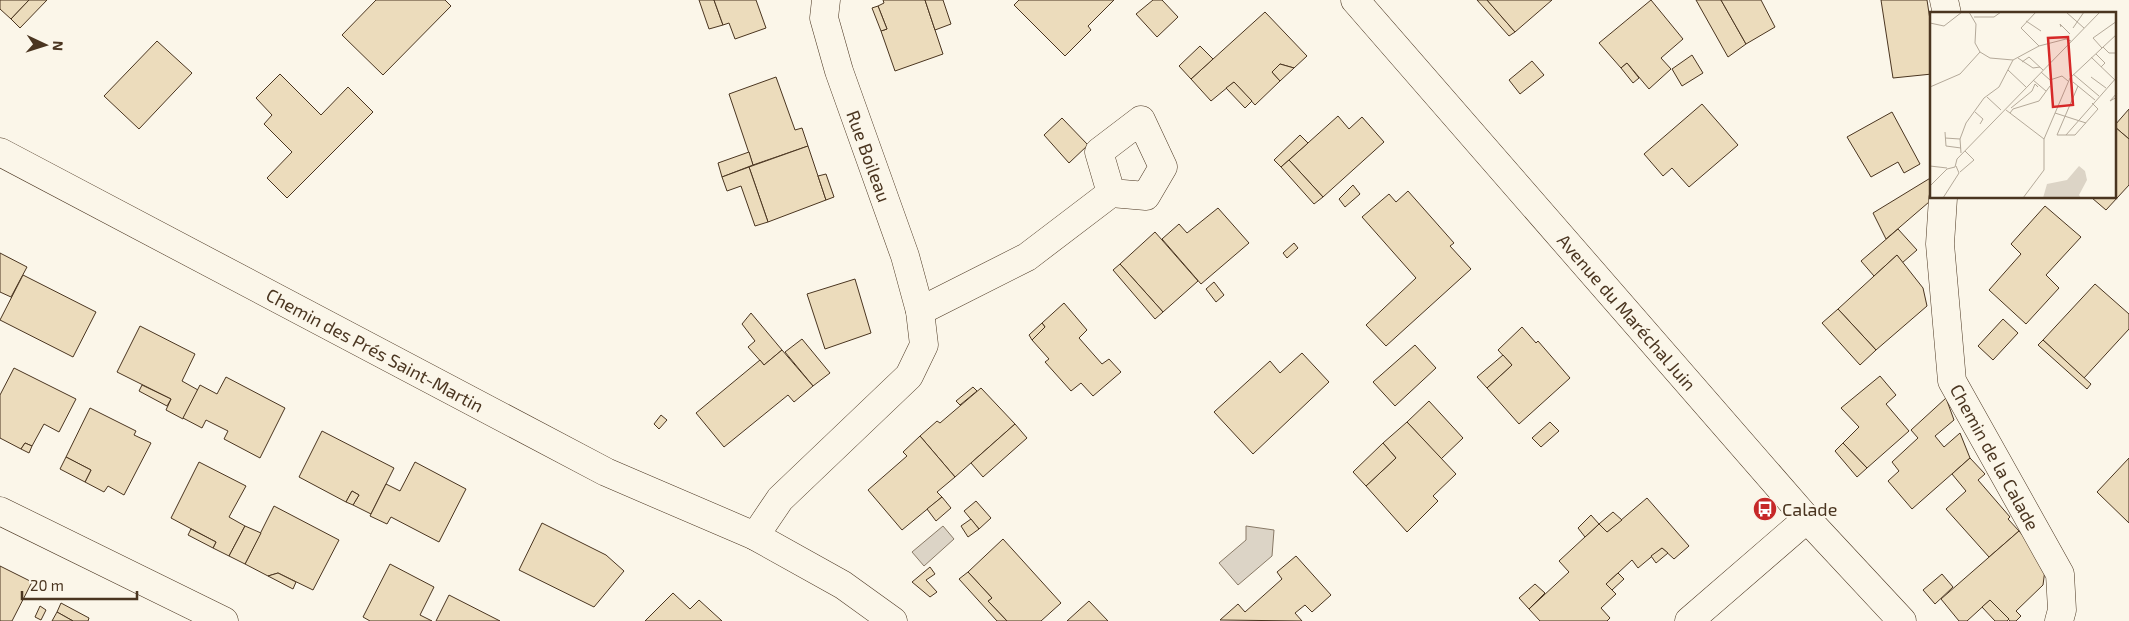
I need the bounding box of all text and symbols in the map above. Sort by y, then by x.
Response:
inset map [1930,12,2116,199]
north arrow [20,20,70,70]
text: N [50,40,67,52]
street label: Rue Boileau [842,107,896,205]
street label: Avenue du Maréchal Juin [1553,229,1701,395]
street label: Chemin des Prés Saint-Martin [263,283,487,417]
street label: Chemin de la Calade [1946,380,2044,534]
bus stop icon: Calade [1752,496,1778,522]
place label: Calade [1782,498,1837,520]
scale bar [22,568,138,600]
text: 20 m [30,576,64,594]

